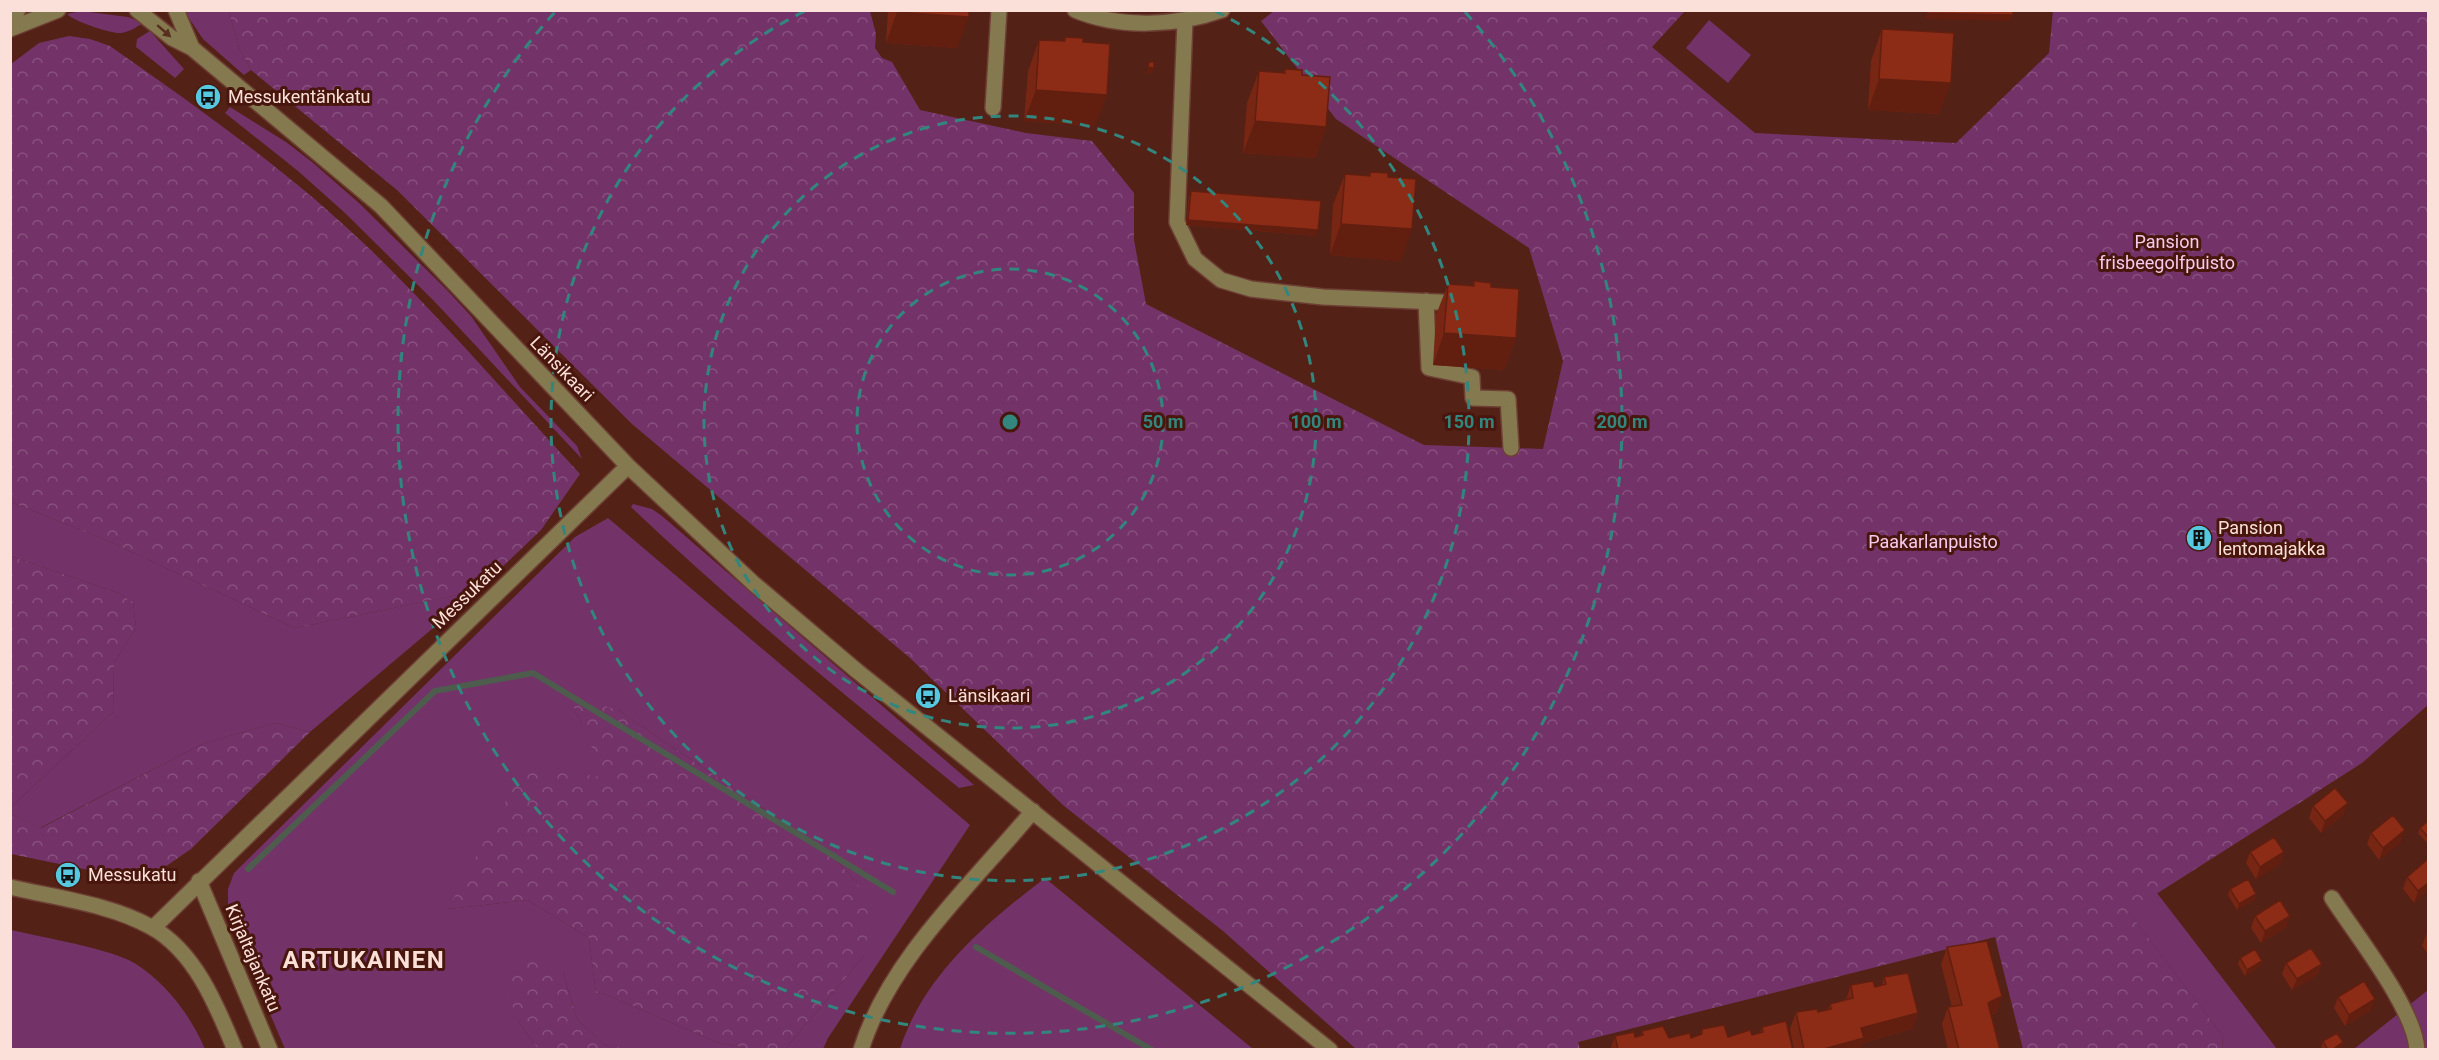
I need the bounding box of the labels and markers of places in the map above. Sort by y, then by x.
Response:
bus stop icon: Messukentänkatu [193,82,223,112]
place label: Messukentänkatu [228,86,371,107]
centre of rings [1000,412,1020,432]
place label: Pansion lentomajakka [2218,517,2326,559]
building icon: Pansion lentomajakka [2184,523,2214,553]
bus stop icon: Länsikaari [913,681,943,711]
place label: Länsikaari [948,685,1030,706]
bus stop icon: Messukatu [53,860,83,890]
place label: Messukatu [88,864,177,885]

